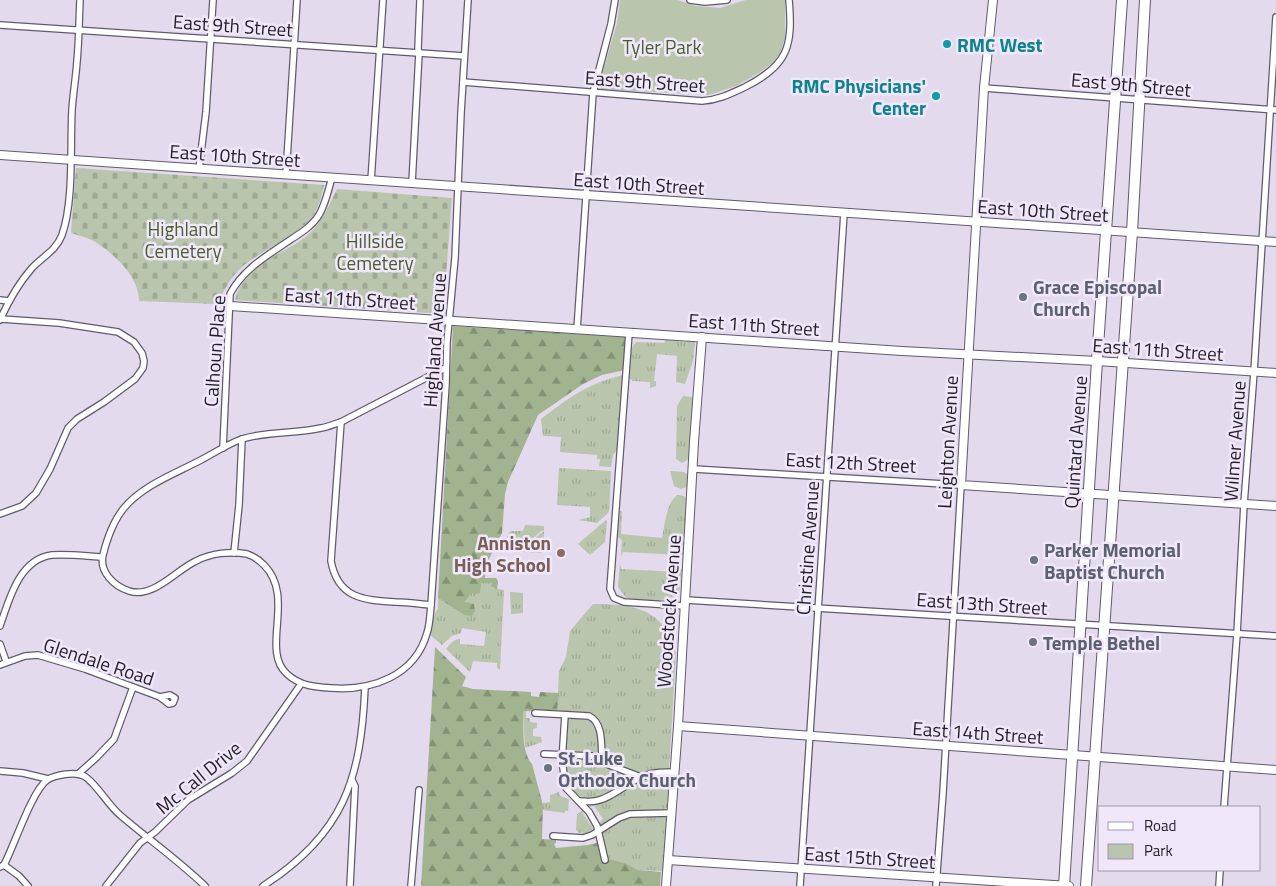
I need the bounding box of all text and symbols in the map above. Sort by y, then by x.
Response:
street label: East 9th Street [172,6,294,44]
place label: RMC West [957,30,1043,59]
park label: Tyler Park [623,32,701,61]
marker: RMC West [941,38,953,50]
street label: East 9th Street [584,62,706,100]
street label: East 9th Street [1070,64,1193,104]
place label: RMC Physicians' Center [791,71,926,122]
marker: RMC Physicians' Center [930,90,942,102]
street label: East 10th Street [169,136,302,174]
street label: East 10th Street [573,164,706,202]
street label: East 10th Street [977,191,1110,229]
park label: Highland Cemetery [144,214,222,265]
park label: Hillside Cemetery [336,226,414,277]
street label: Highland Avenue [415,272,453,408]
place label: Grace Episcopal Church [1033,272,1162,323]
street label: East 11th Street [284,279,417,317]
marker: Grace Episcopal Church [1017,291,1029,303]
street label: Calhoun Place [196,294,232,408]
street label: East 11th Street [688,305,821,343]
street label: East 11th Street [1092,330,1225,368]
street label: Leighton Avenue [929,375,965,509]
street label: Quintard Avenue [1056,375,1094,509]
street label: Wilmer Avenue [1215,380,1253,502]
street label: East 12th Street [785,444,918,480]
street label: Christine Avenue [788,480,826,616]
place label: Anniston High School [454,528,551,579]
street label: Woodstock Avenue [648,534,688,688]
place label: Parker Memorial Baptist Church [1044,535,1181,586]
marker: Anniston High School [555,547,567,559]
marker: Parker Memorial Baptist Church [1028,554,1040,566]
street label: East 13th Street [916,584,1049,622]
place label: Temple Bethel [1043,628,1160,657]
street label: Glendale Road [40,629,158,693]
marker: Temple Bethel [1027,636,1039,648]
street label: East 14th Street [912,713,1045,751]
street label: Mc Call Drive [149,733,247,821]
place label: St. Luke Orthodox Church [558,743,696,794]
marker: St. Luke Orthodox Church [542,762,554,774]
legend [1098,806,1261,871]
text: Road [1144,814,1176,837]
street label: East 15th Street [804,838,937,876]
text: Park [1144,839,1173,862]

